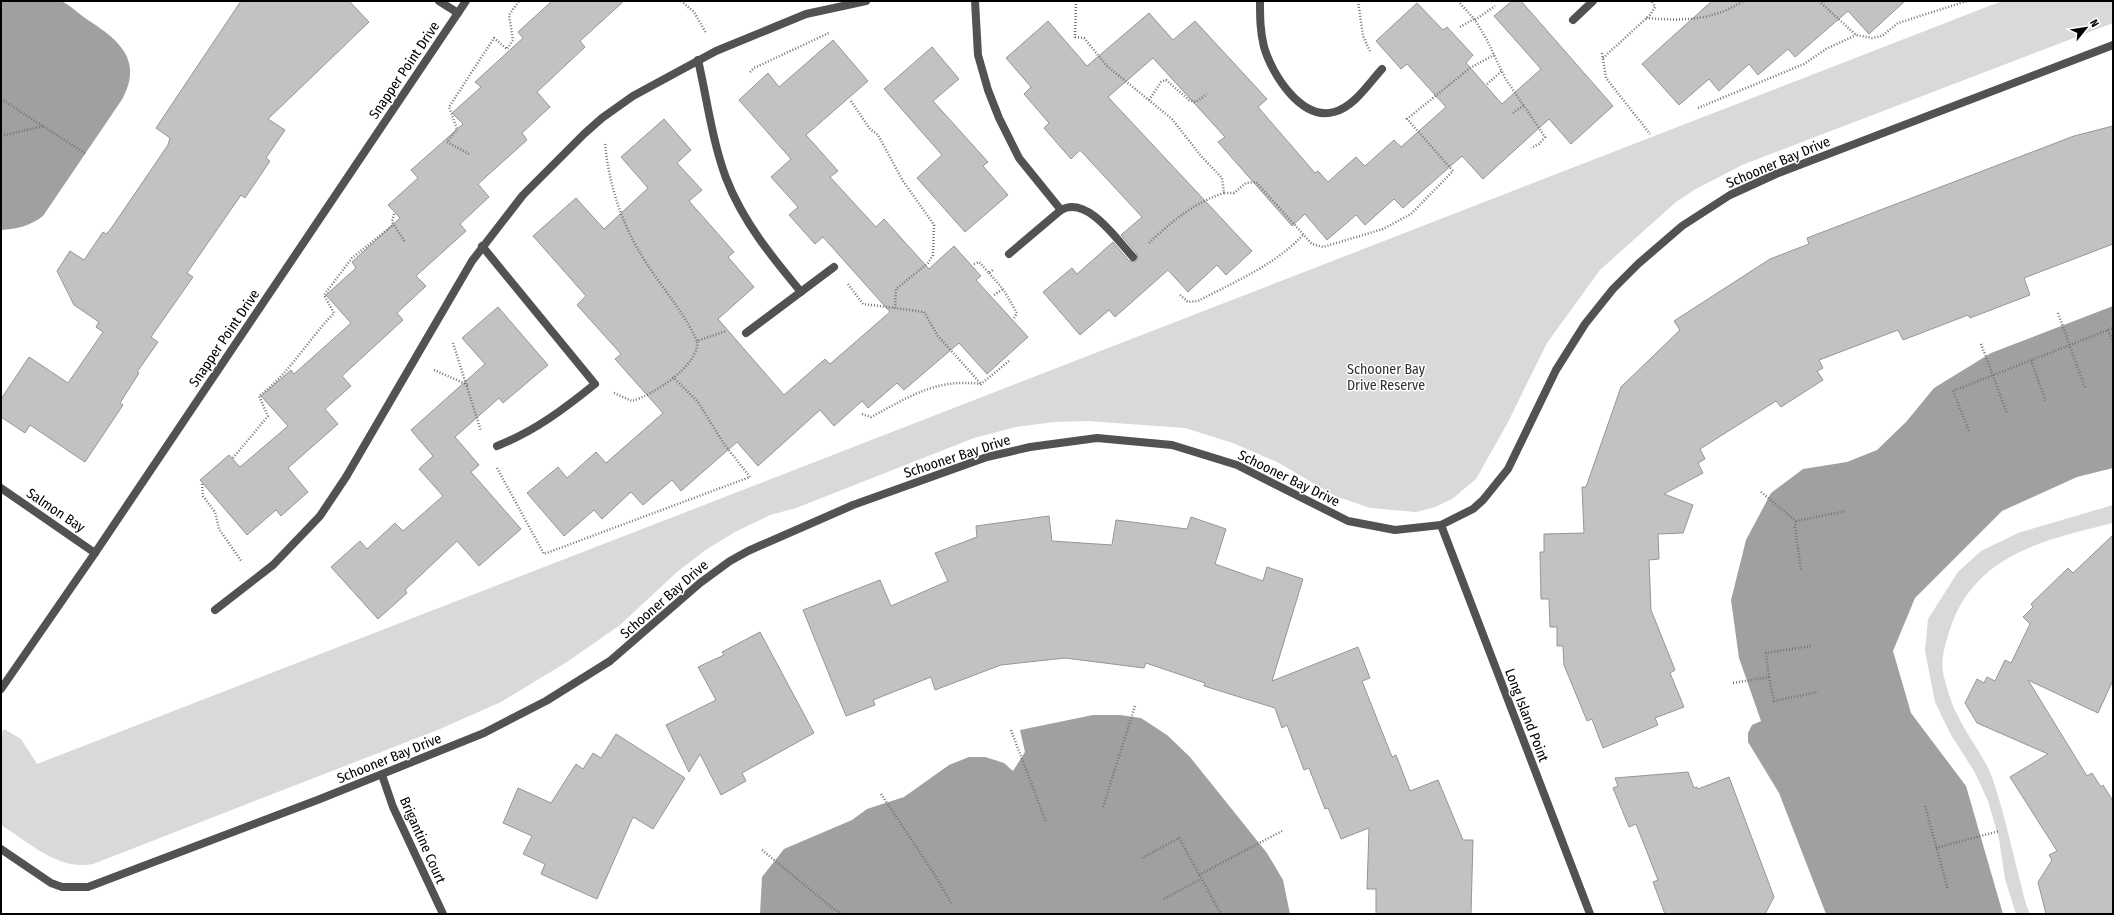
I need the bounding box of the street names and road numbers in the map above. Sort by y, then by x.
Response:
street label: Snapper Point Drive [366,18,443,122]
street label: Schooner Bay Drive [1724,133,1833,192]
street label: Snapper Point Drive [186,286,263,390]
street label: Schooner Bay Drive [902,431,1013,482]
street label: Schooner Bay Drive [1235,446,1342,510]
street label: Salmon Bay [23,485,89,537]
street label: Schooner Bay Drive [617,557,712,642]
street label: Long Island Point [1501,666,1552,765]
street label: Schooner Bay Drive [335,730,444,787]
street label: Brigantine Court [396,794,449,887]

